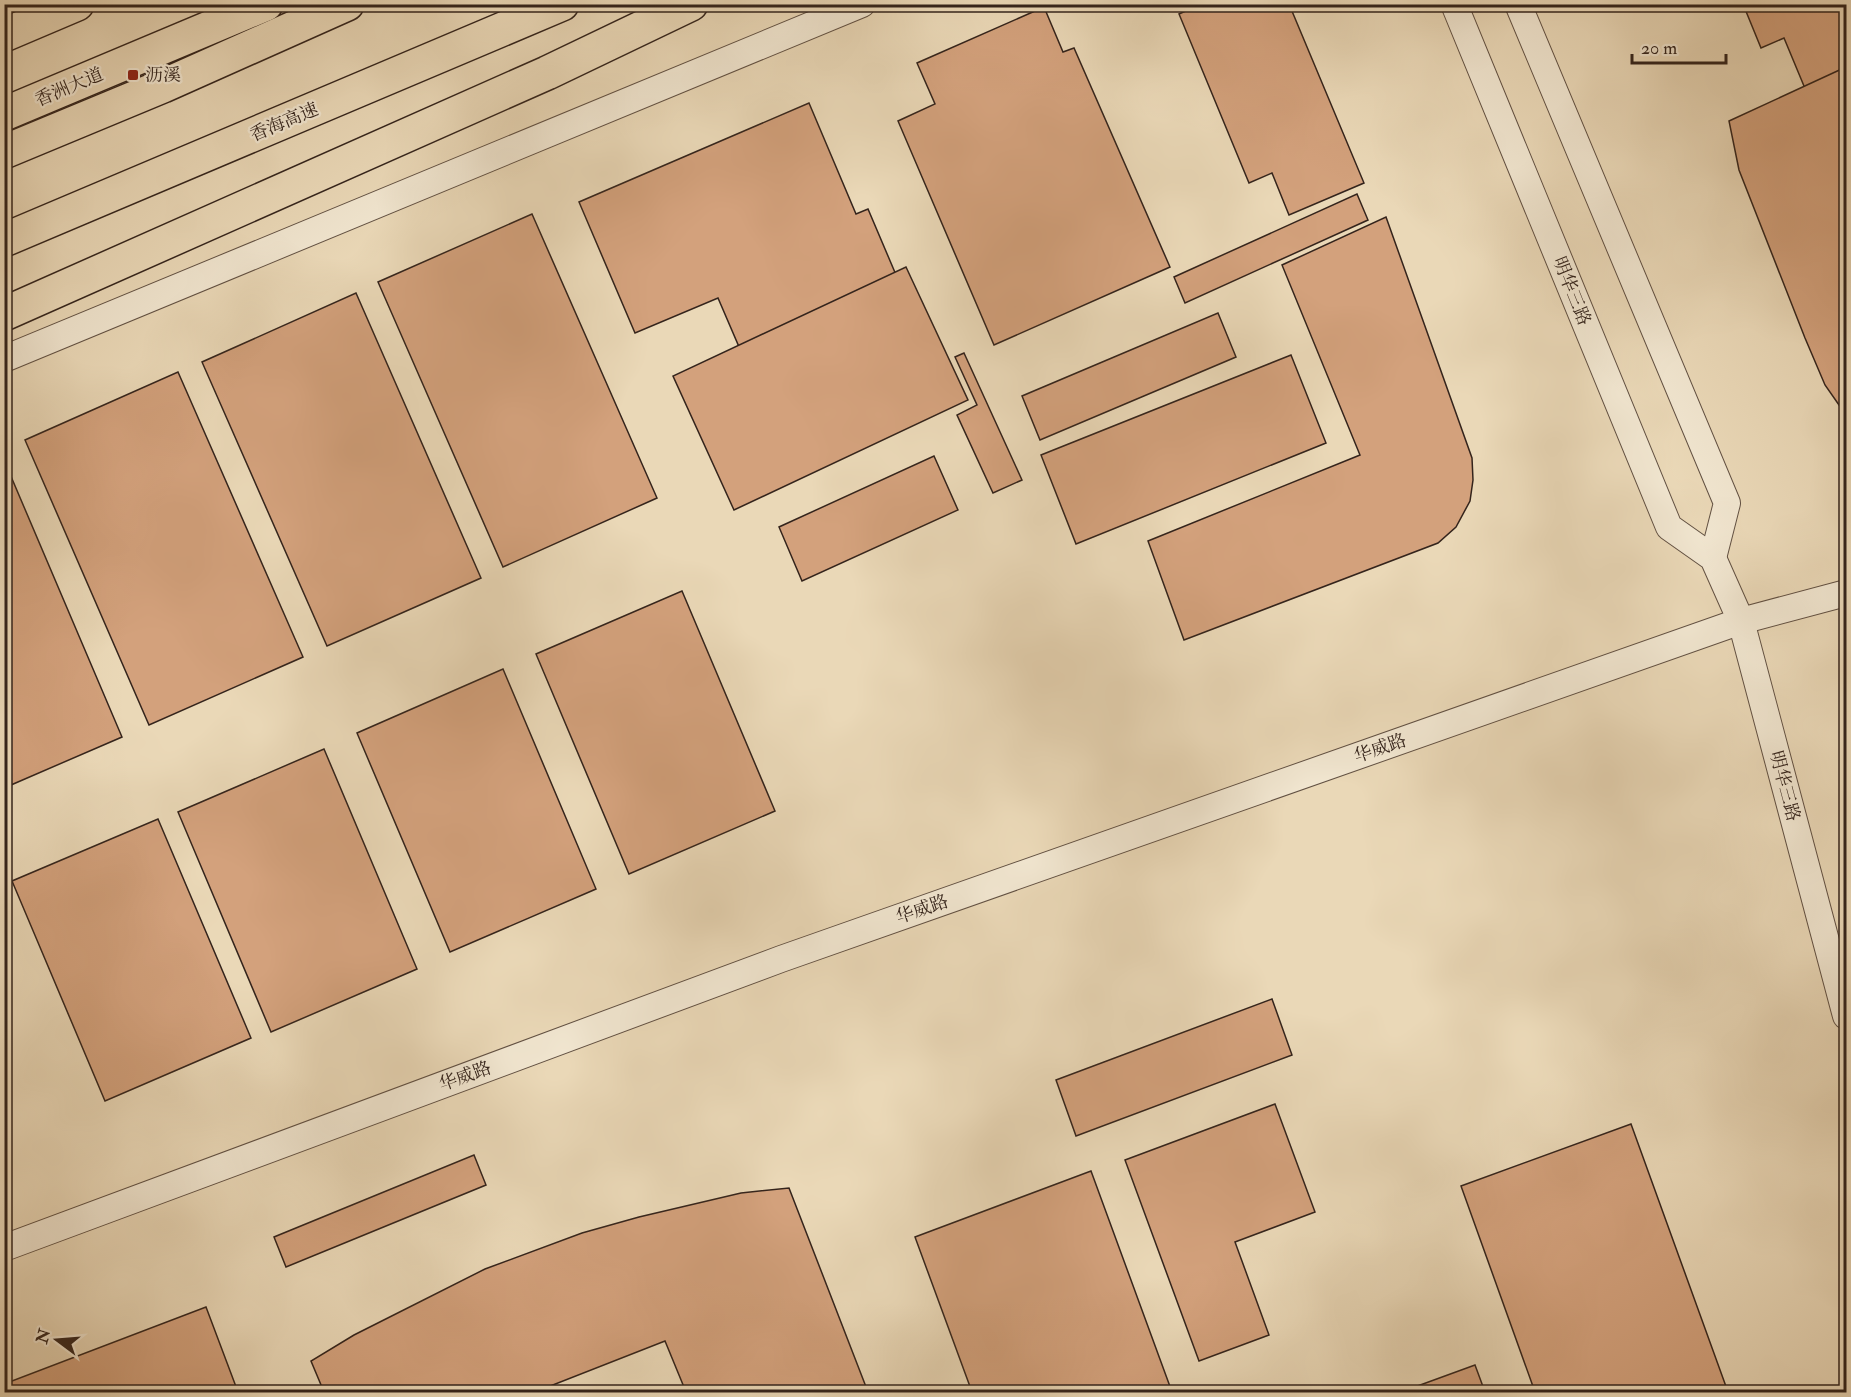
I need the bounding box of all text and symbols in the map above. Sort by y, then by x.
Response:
scale bar [1632,27,1726,65]
text: 20 m [1641,37,1677,60]
street label: 香洲大道 [32,63,107,112]
place label: 沥溪 [145,64,181,87]
marker: 沥溪 [126,68,140,82]
street label: 香海高速 [247,98,322,147]
street label: 明华三路 [1547,254,1596,329]
street label: 华威路 [1351,729,1409,768]
street label: 明华三路 [1764,748,1805,824]
street label: 华威路 [893,890,951,929]
street label: 华威路 [436,1056,494,1097]
north arrow [27,1310,87,1370]
text: N [32,1326,55,1347]

